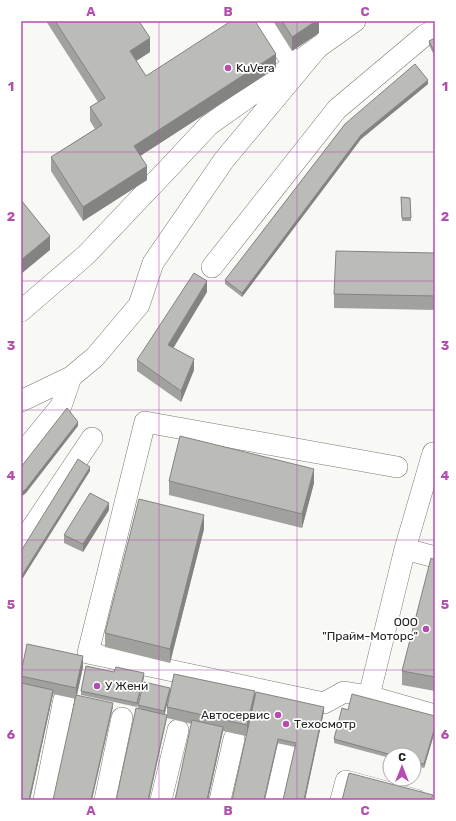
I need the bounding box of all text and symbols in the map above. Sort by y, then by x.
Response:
text: A [86,4,96,19]
text: B [223,4,233,19]
text: C [360,4,370,19]
place label: KuVera [236,61,275,75]
marker: KuVera [223,63,233,73]
text: 1 [8,79,14,94]
text: 1 [442,79,448,94]
text: 2 [7,209,15,224]
text: 2 [441,209,449,224]
text: 3 [7,338,16,353]
text: 3 [441,338,450,353]
text: 4 [7,468,16,483]
text: 4 [441,468,450,483]
text: 5 [7,597,15,612]
text: 5 [441,597,449,612]
place label: ООО "Прайм-Моторс" [322,615,418,643]
marker: ООО "Прайм-Моторс" [421,624,431,634]
place label: У Жени [105,679,148,693]
marker: У Жени [92,681,102,691]
place label: Автосервис [201,708,270,722]
marker: Автосервис [273,710,283,720]
place label: Техосмотр [294,717,356,731]
marker: Техосмотр [281,719,291,729]
text: 6 [7,727,16,742]
text: 6 [441,727,450,742]
north arrow [382,747,422,787]
text: С [398,751,406,764]
text: A [86,803,96,818]
text: B [223,803,233,818]
text: C [360,803,370,818]

